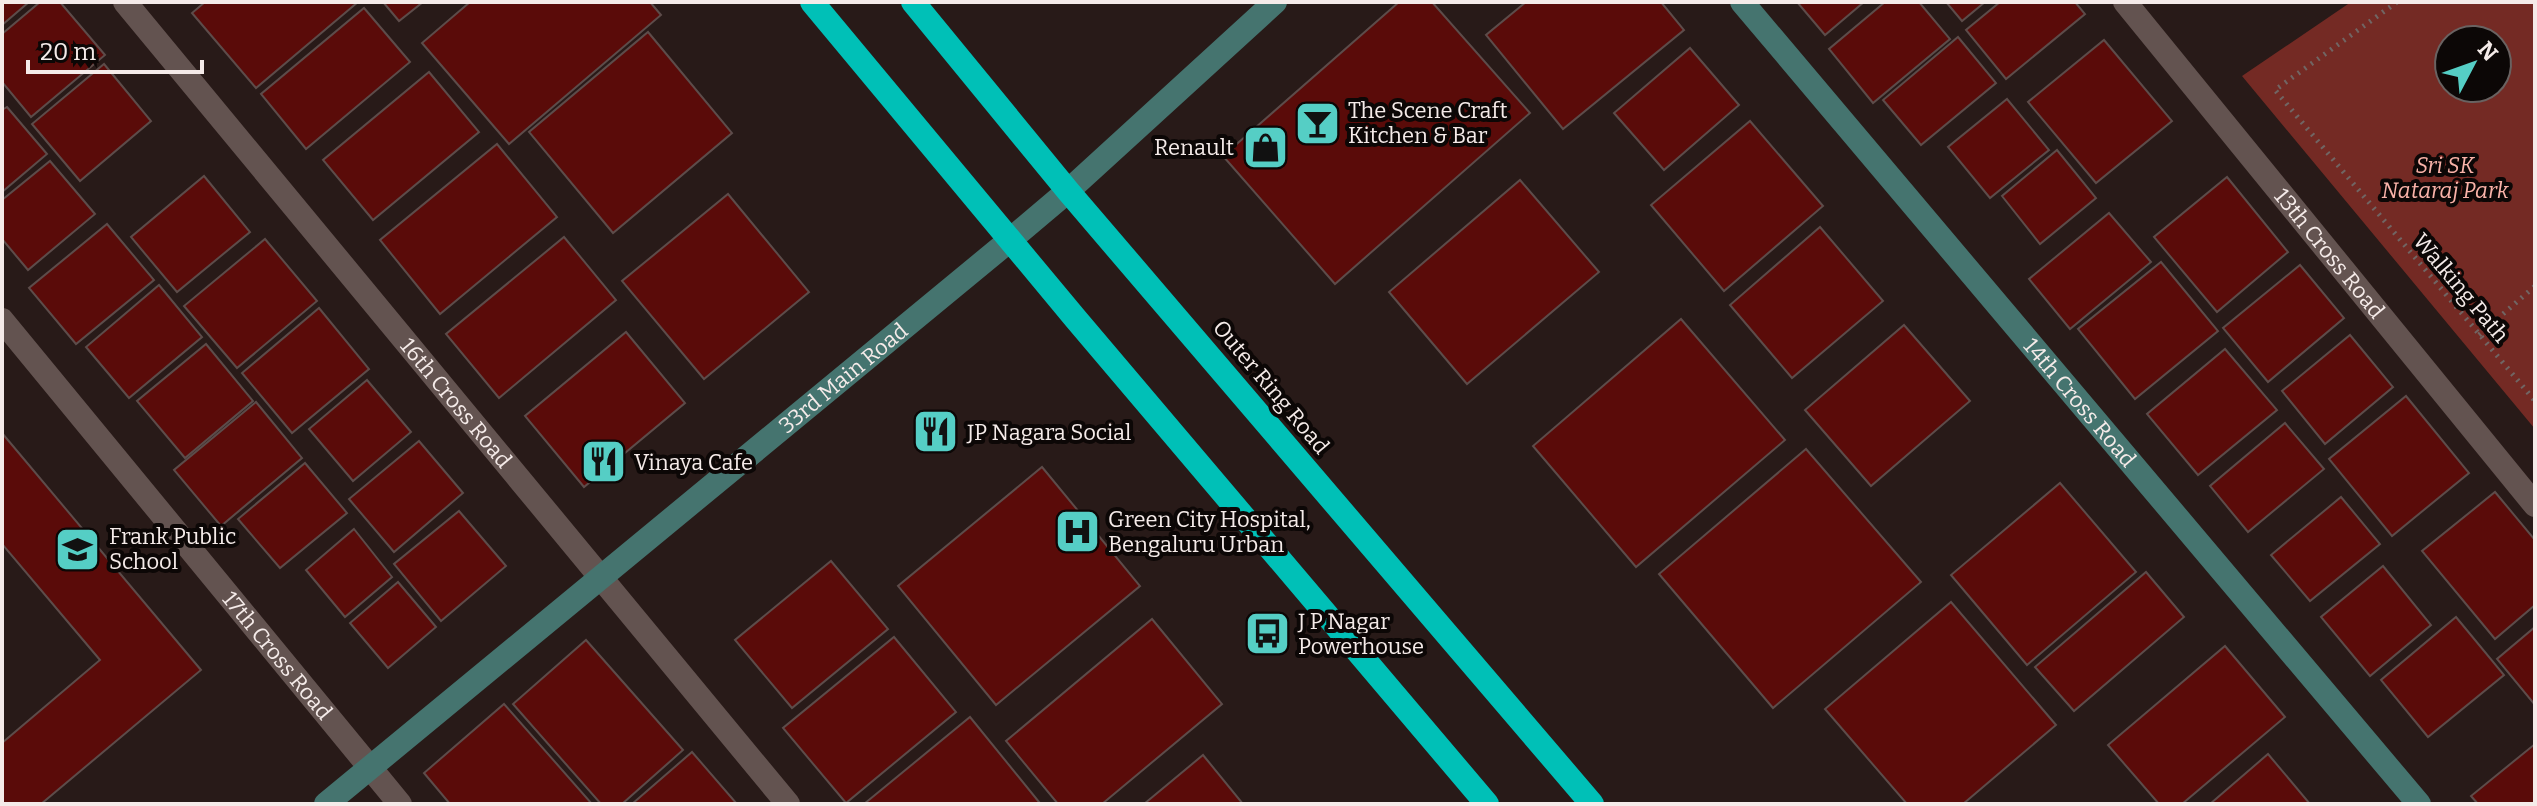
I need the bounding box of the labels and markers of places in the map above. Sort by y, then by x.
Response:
place label: The Scene Craft Kitchen & Bar [1348,97,1507,149]
bar icon: The Scene Craft Kitchen & Bar [1293,99,1341,147]
shop icon: Renault [1241,123,1289,171]
place label: Renault [1154,134,1234,161]
restaurant icon: JP Nagara Social [912,408,960,456]
place label: JP Nagara Social [966,419,1131,446]
restaurant icon: Vinaya Cafe [579,438,627,486]
place label: Vinaya Cafe [634,449,753,476]
place label: Green City Hospital, Bengaluru Urban [1108,506,1311,558]
hospital icon: Green City Hospital, Bengaluru Urban [1053,508,1101,556]
place label: Frank Public School [109,523,236,575]
school or university icon: Frank Public School [54,525,102,573]
place label: J P Nagar Powerhouse [1297,608,1424,660]
bus stop icon: J P Nagar Powerhouse [1243,610,1291,658]

